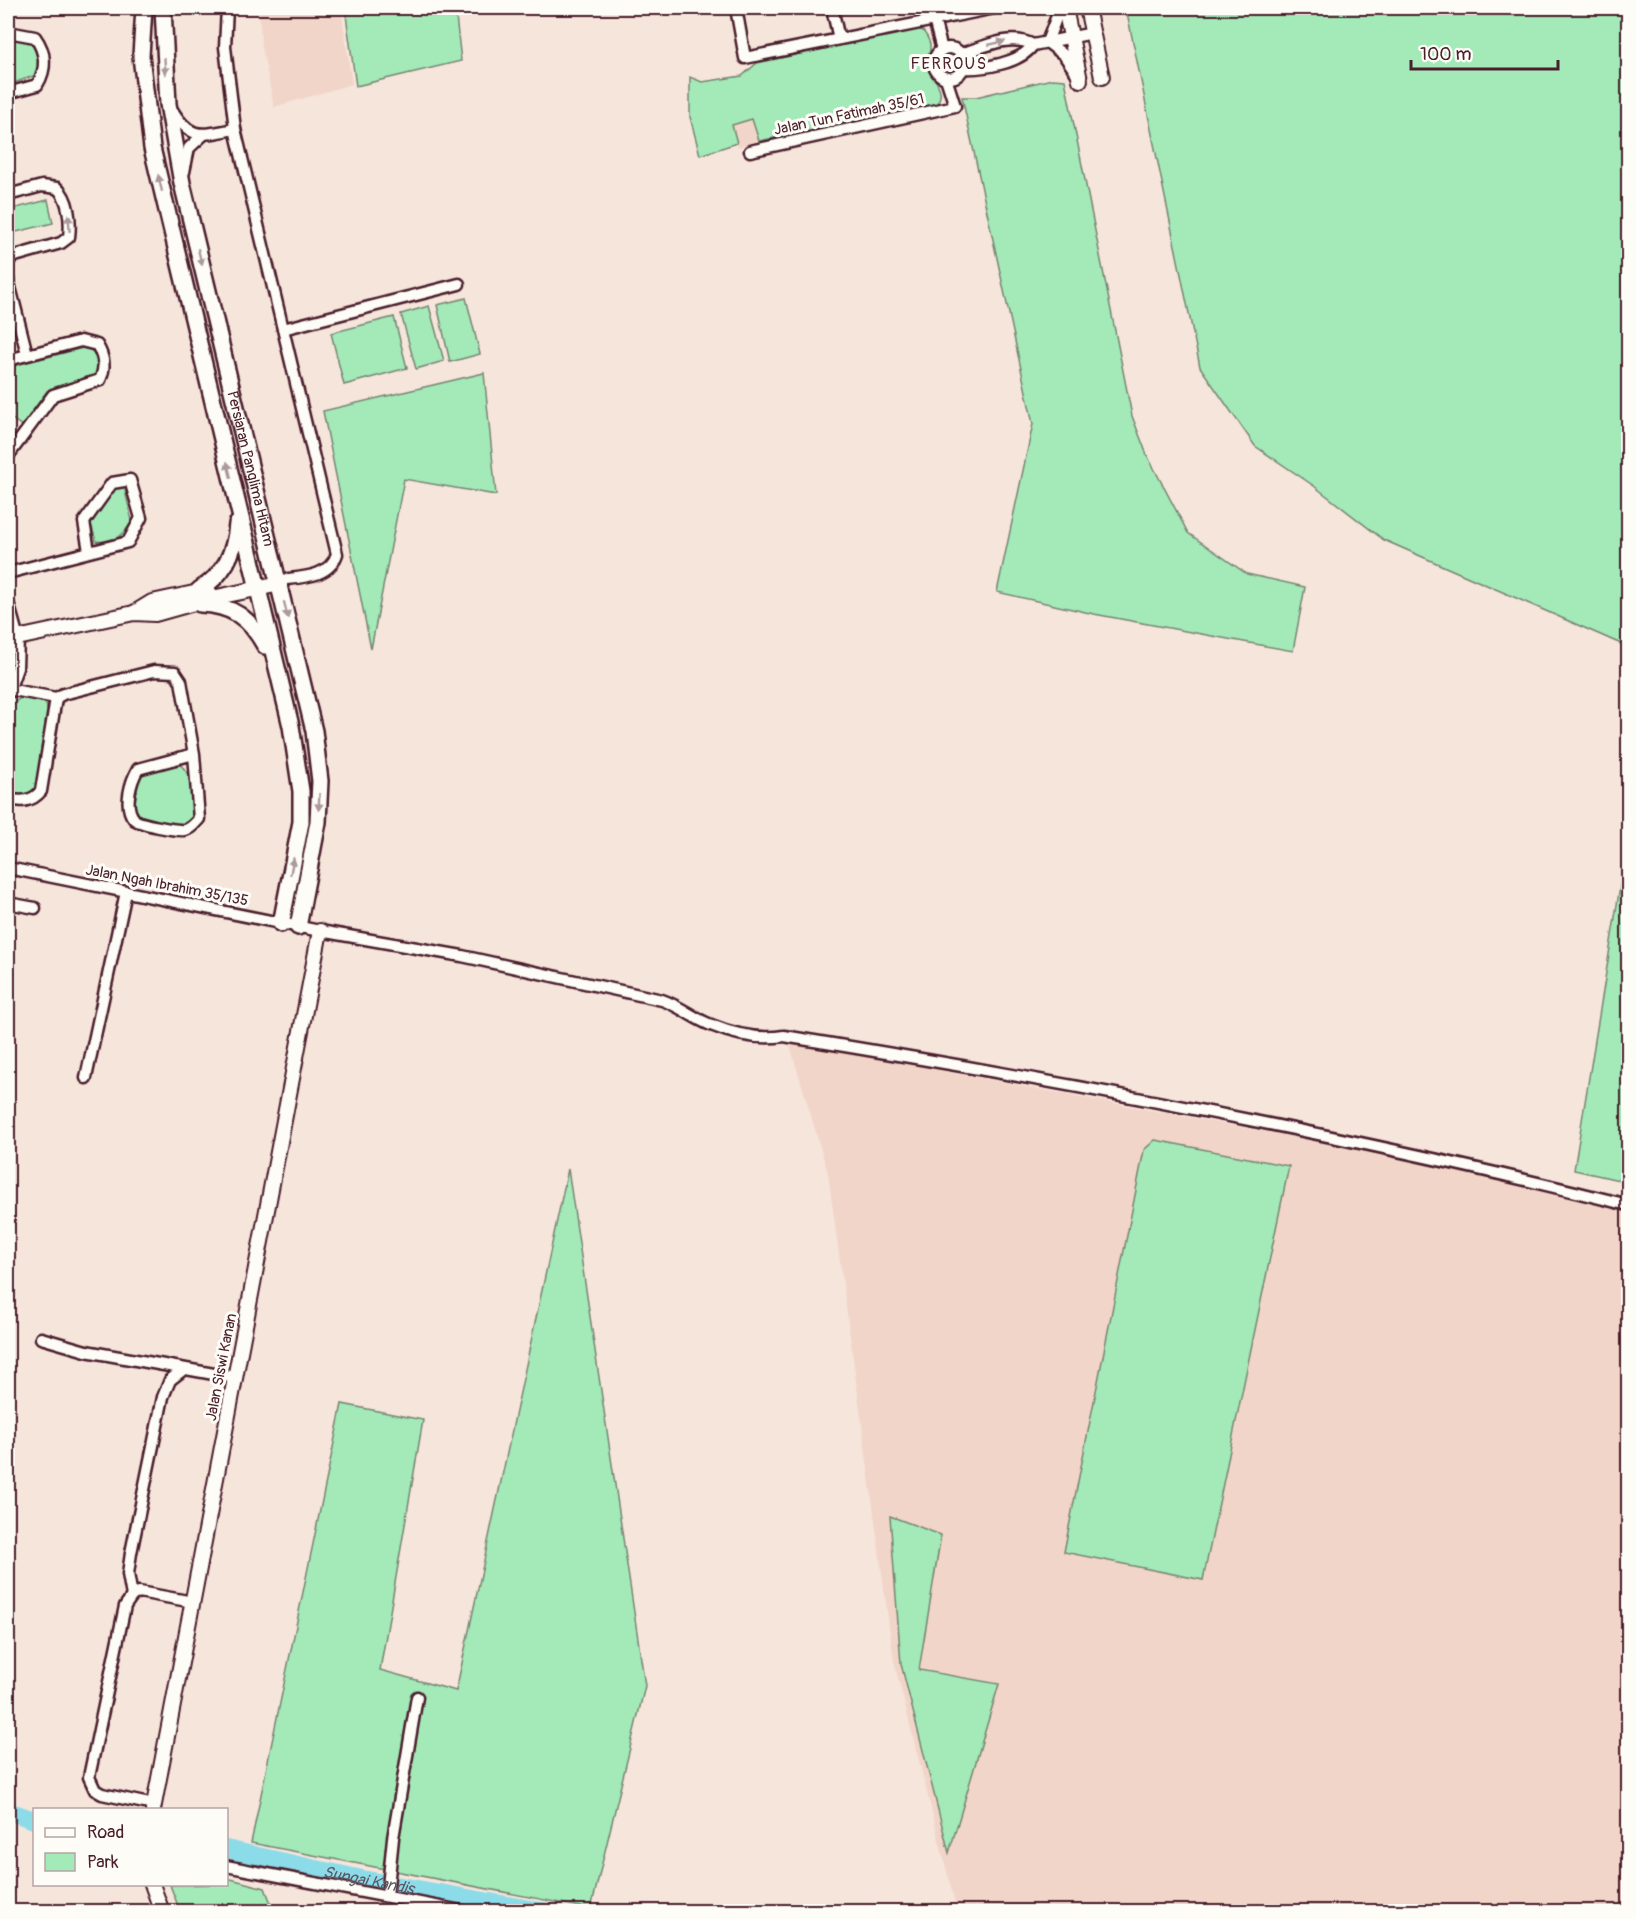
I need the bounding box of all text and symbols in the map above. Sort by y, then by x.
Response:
scale bar [1411,33,1558,71]
one-way arrow [988,38,1006,48]
text: 100 m [1420,43,1472,66]
district label: FERROUS [910,54,988,74]
one-way arrow [161,56,170,75]
street label: Jalan Tun Fatimah 35/61 [772,89,926,140]
one-way arrow [155,174,165,192]
one-way arrow [64,213,73,232]
one-way arrow [196,248,206,267]
street label: Persiaran Panglima Hitam [222,389,278,548]
one-way arrow [224,461,234,479]
one-way arrow [282,601,292,619]
one-way arrow [314,792,323,811]
one-way arrow [288,856,297,875]
street label: Jalan Ngah Ibrahim 35/135 [84,860,250,911]
street label: Jalan Siswi Kanan [202,1312,241,1423]
legend [33,1808,228,1886]
text: Road [87,1821,124,1844]
text: Park [87,1851,119,1874]
water label: Sungai Kandis [321,1862,417,1899]

